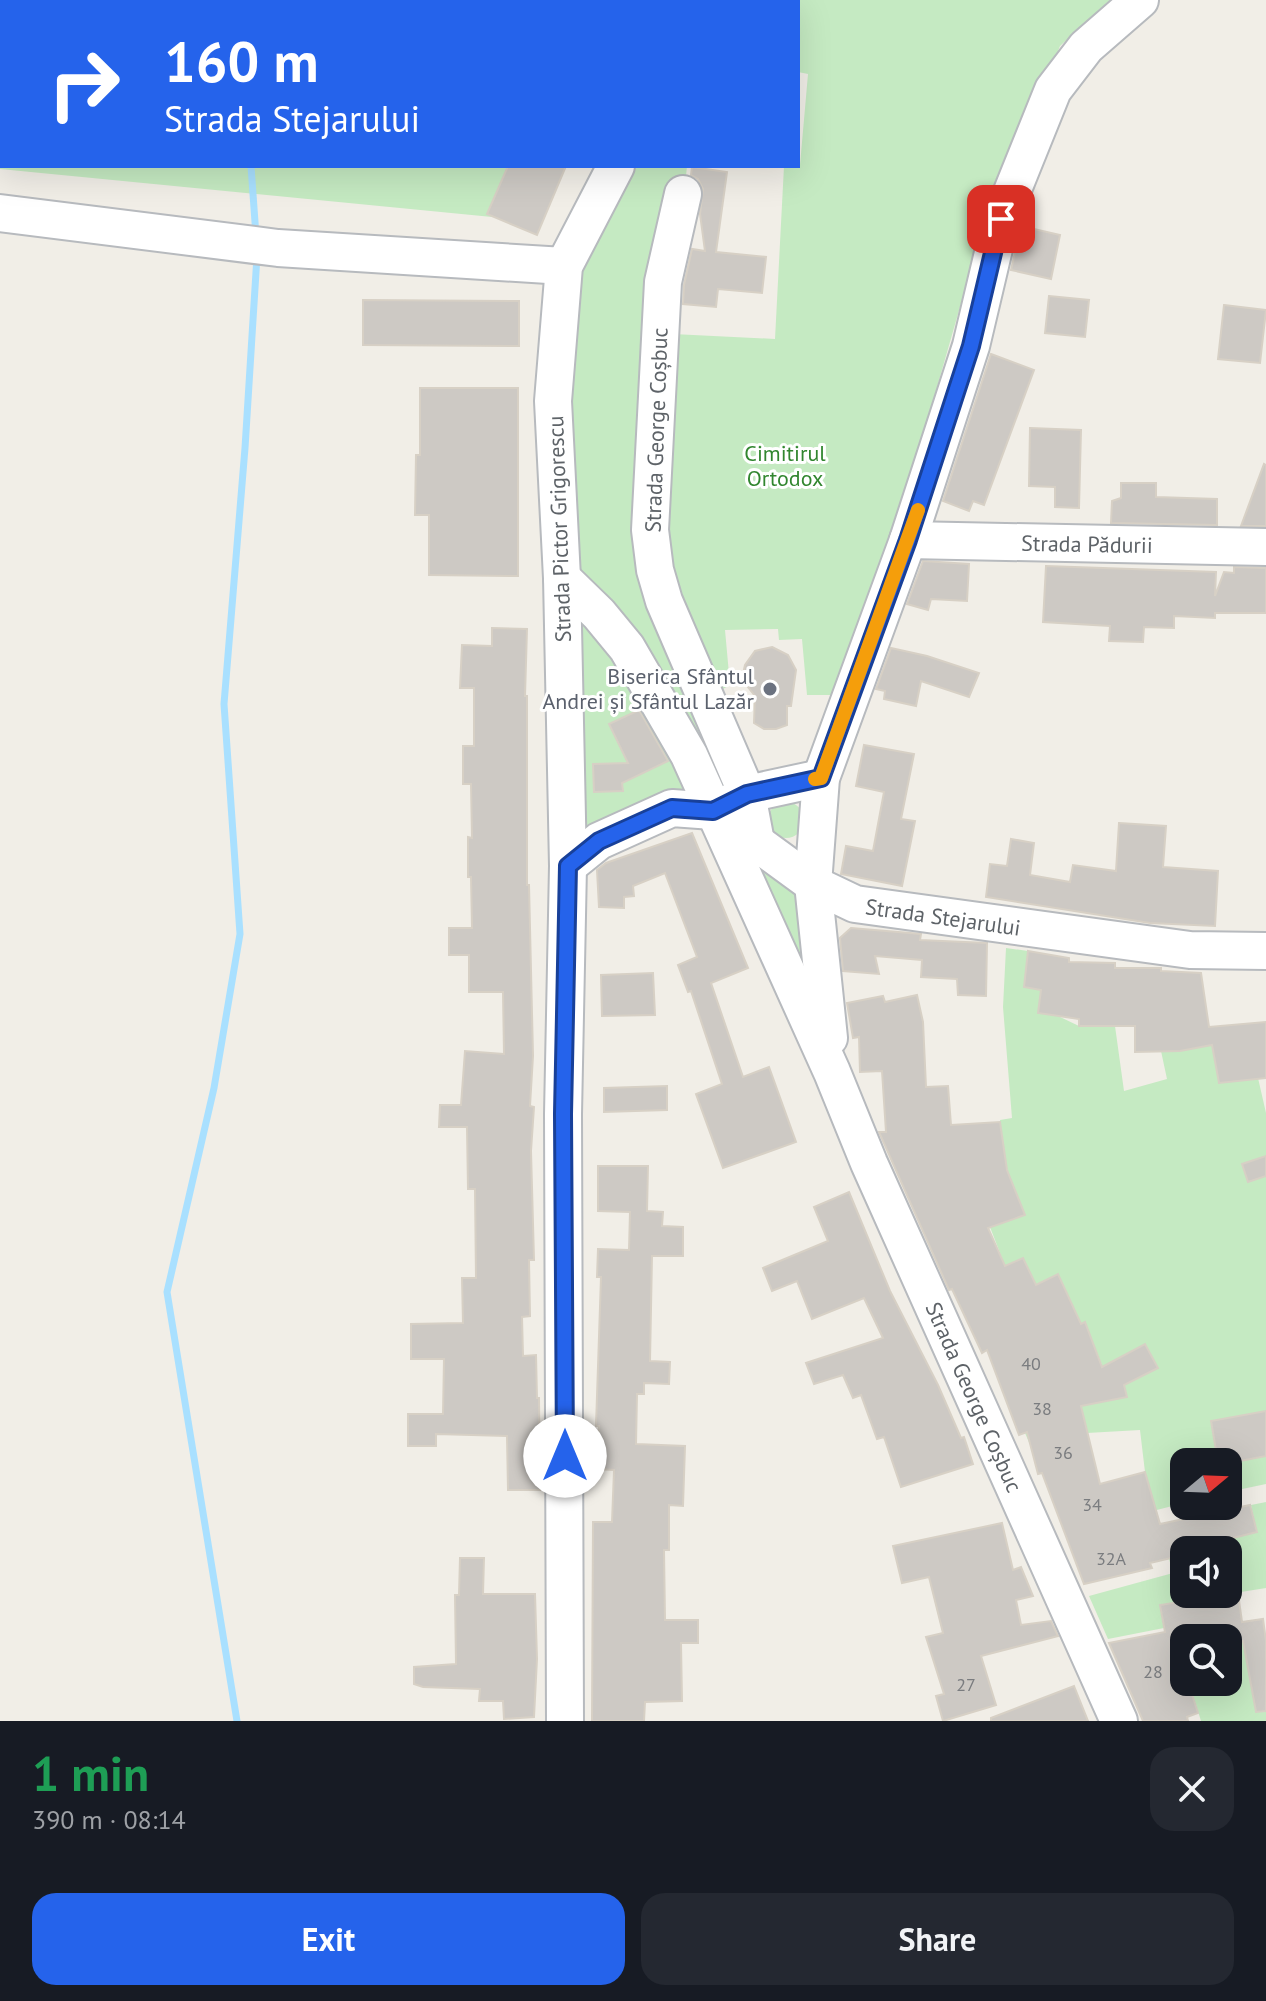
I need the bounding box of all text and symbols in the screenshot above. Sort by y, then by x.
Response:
text: 160 m [164,25,319,97]
icon: right [32,32,136,136]
text: Strada Stejarului [164,95,420,142]
pin [967,185,1035,253]
icon: arrive [979,197,1023,241]
street label: Strada George Coșbuc [638,327,674,533]
street label: Strada Pictor Grigorescu [541,415,577,643]
park label: Cimitirul Ortodox [744,439,826,492]
street label: Strada Pădurii [1021,529,1153,559]
place label: Biserica Sfântul Andrei și Sfântul Lazăr [542,662,755,715]
marker: Biserica Sfântul Andrei și Sfântul Lazăr [761,680,779,698]
street label: Strada Stejarului [864,892,1022,942]
street label: Strada George Coșbuc [919,1298,1029,1496]
house number: 40 [1021,1352,1041,1375]
house number: 38 [1032,1397,1052,1420]
position arrow [523,1414,607,1498]
house number: 36 [1053,1441,1073,1464]
north arrow [1170,1448,1242,1520]
map controls [1170,1448,1242,1696]
house number: 34 [1082,1493,1102,1516]
button: sound [1170,1536,1242,1608]
house number: 32A [1096,1547,1127,1570]
button: search [1170,1624,1242,1696]
house number: 28 [1143,1660,1163,1683]
house number: 27 [956,1673,976,1696]
text: 1 min [32,1742,149,1804]
button: close [1150,1747,1234,1831]
text: 390 m · 08:14 [32,1803,186,1836]
button: Exit [32,1893,625,1985]
button: Share [641,1893,1234,1985]

